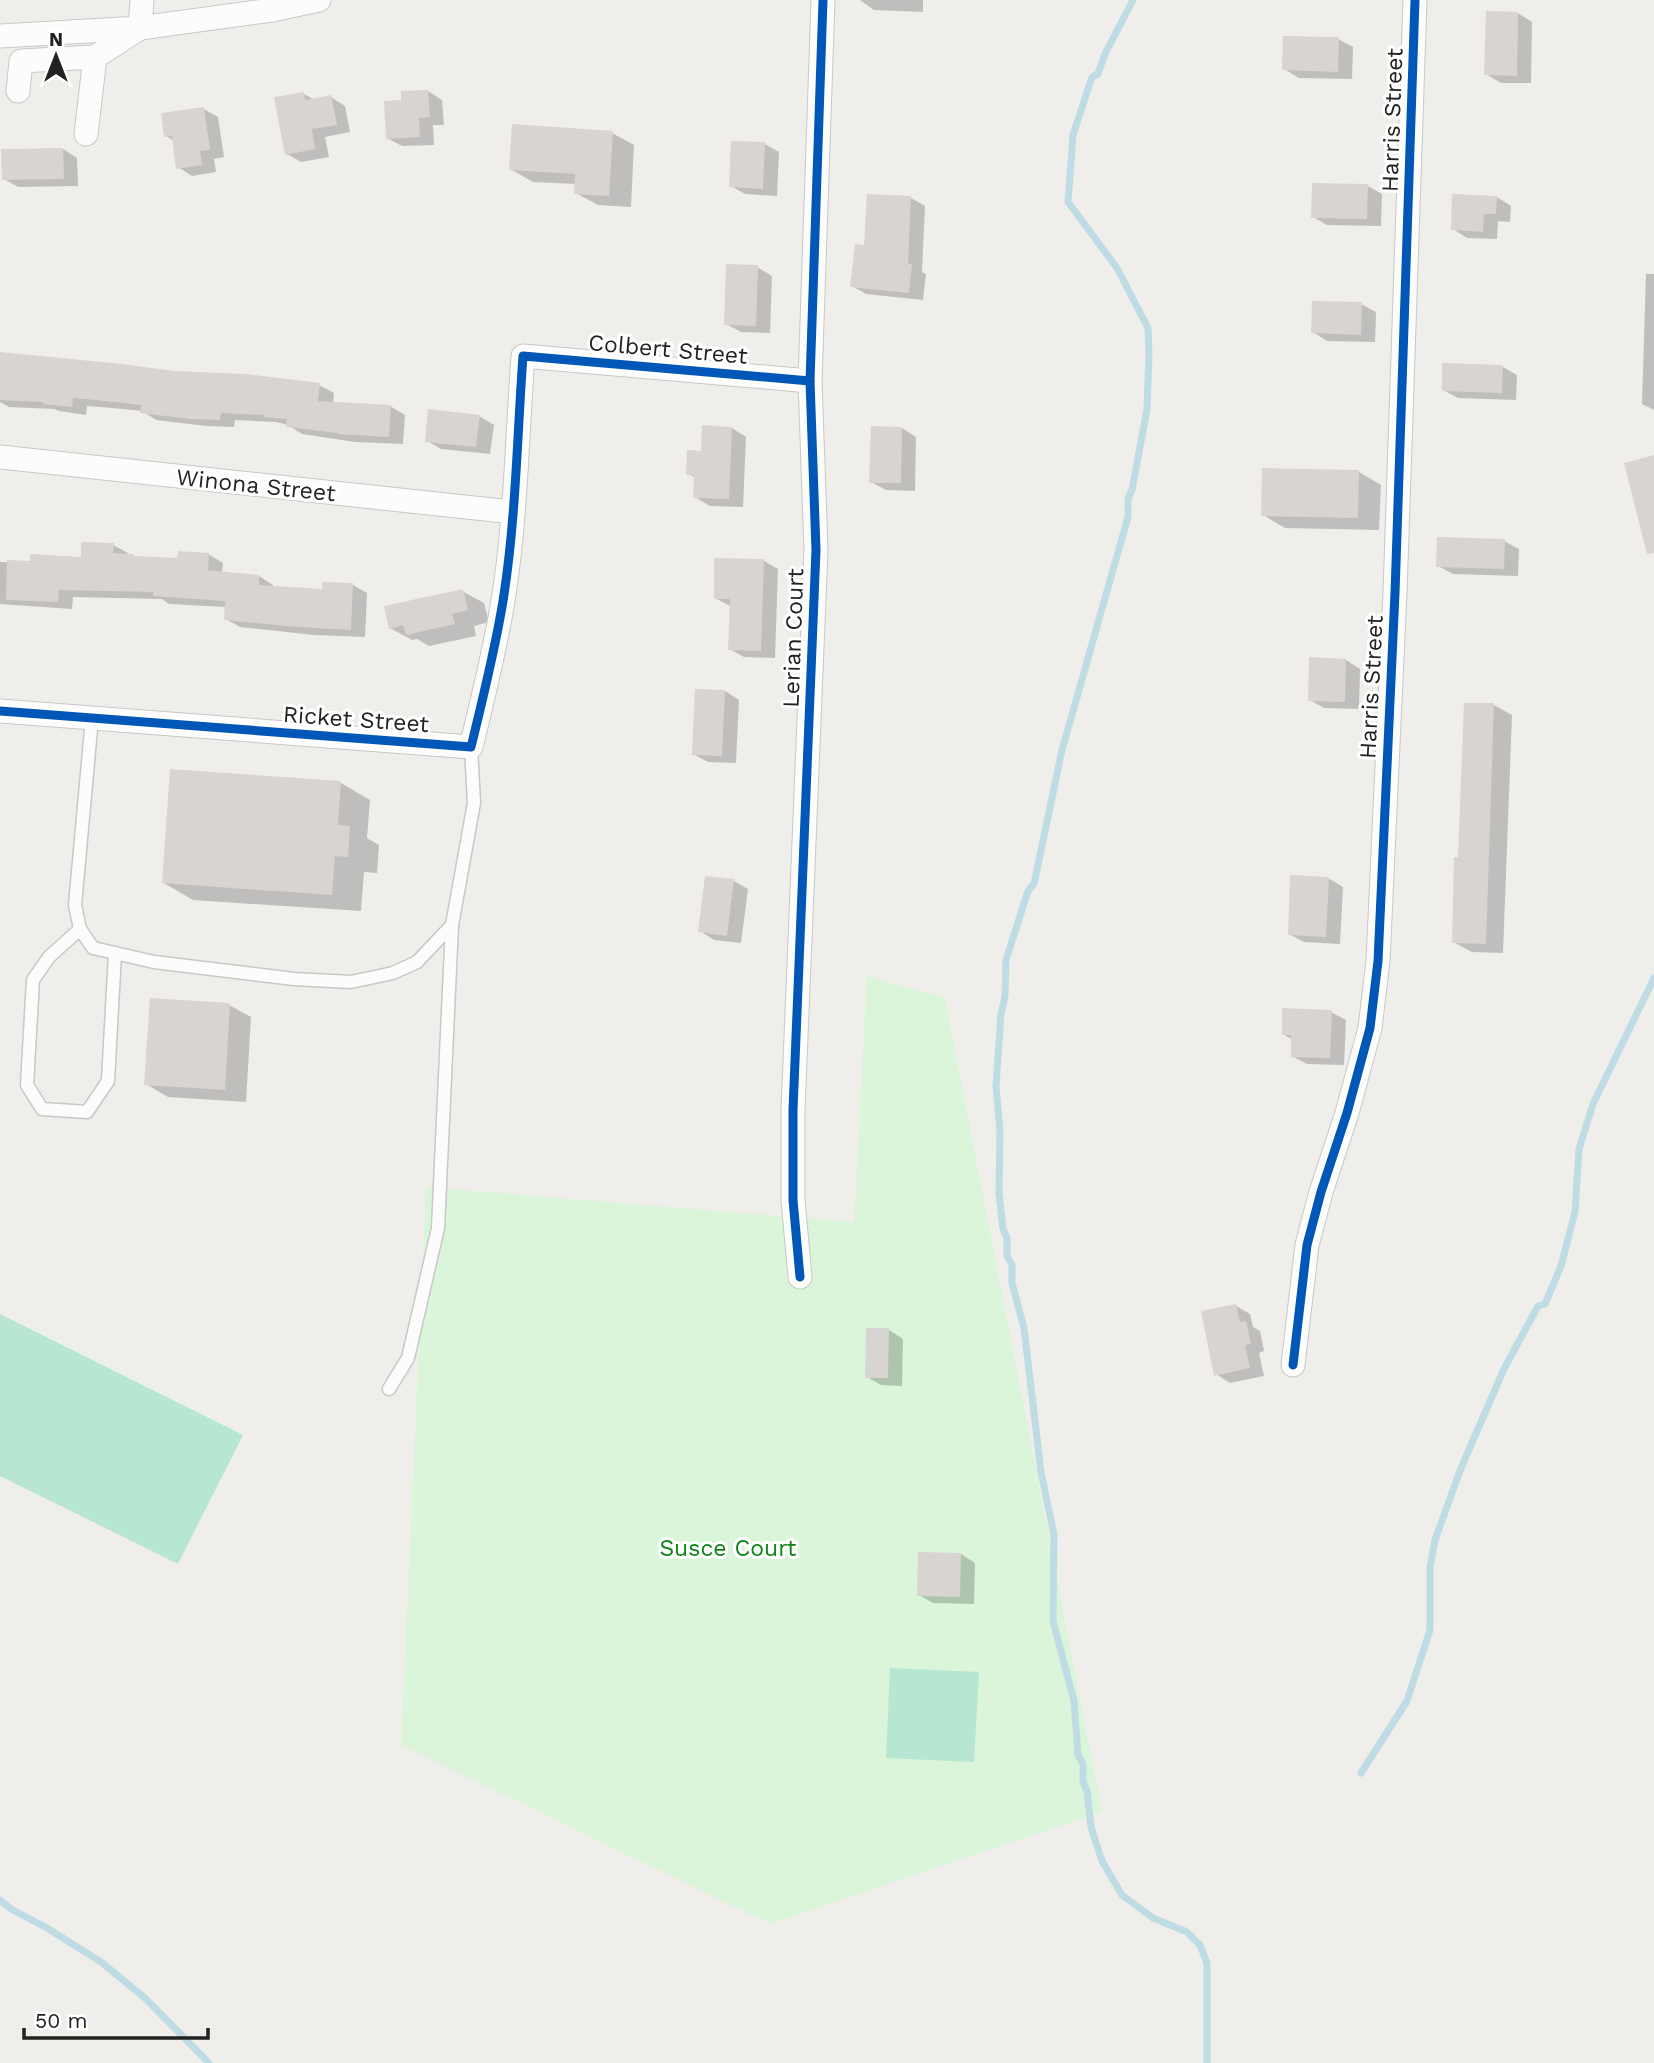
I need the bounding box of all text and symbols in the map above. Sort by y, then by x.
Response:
north arrow [21,21,91,91]
text: N [49,28,63,51]
street label: Harris Street [1376,47,1409,192]
street label: Colbert Street [587,329,749,370]
street label: Winona Street [175,464,337,507]
street label: Lerian Court [778,568,809,708]
street label: Harris Street [1354,614,1389,760]
street label: Ricket Street [282,701,430,738]
park label: Susce Court [659,1535,797,1562]
scale bar [24,1996,208,2040]
text: 50 m [35,2008,87,2033]

